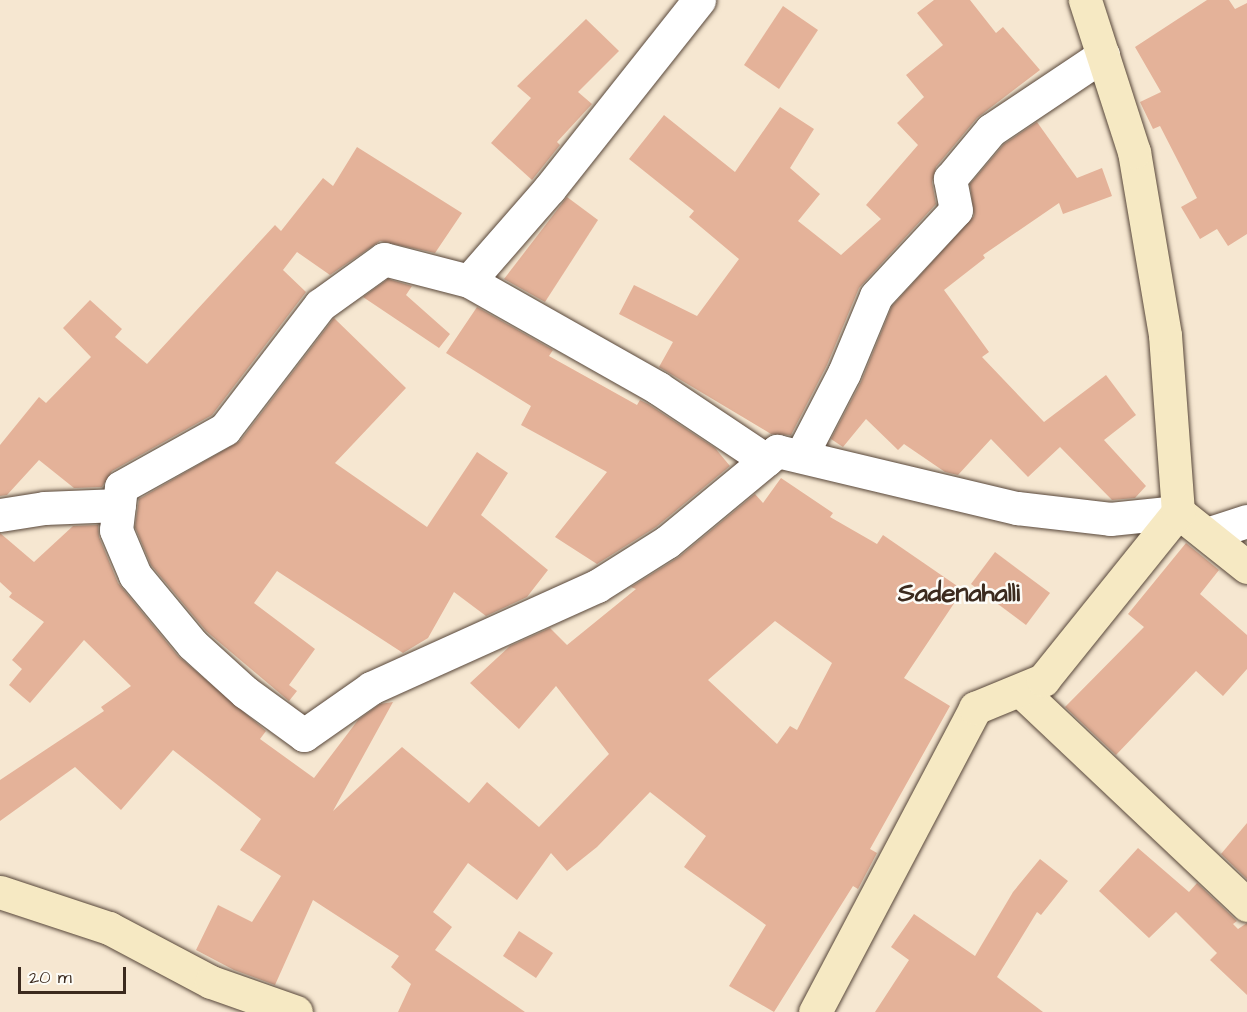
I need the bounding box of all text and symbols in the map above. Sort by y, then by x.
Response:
district label: Sadenahalli [898,578,1020,610]
scale bar [21,955,129,993]
text: 20 m [29,965,72,990]

